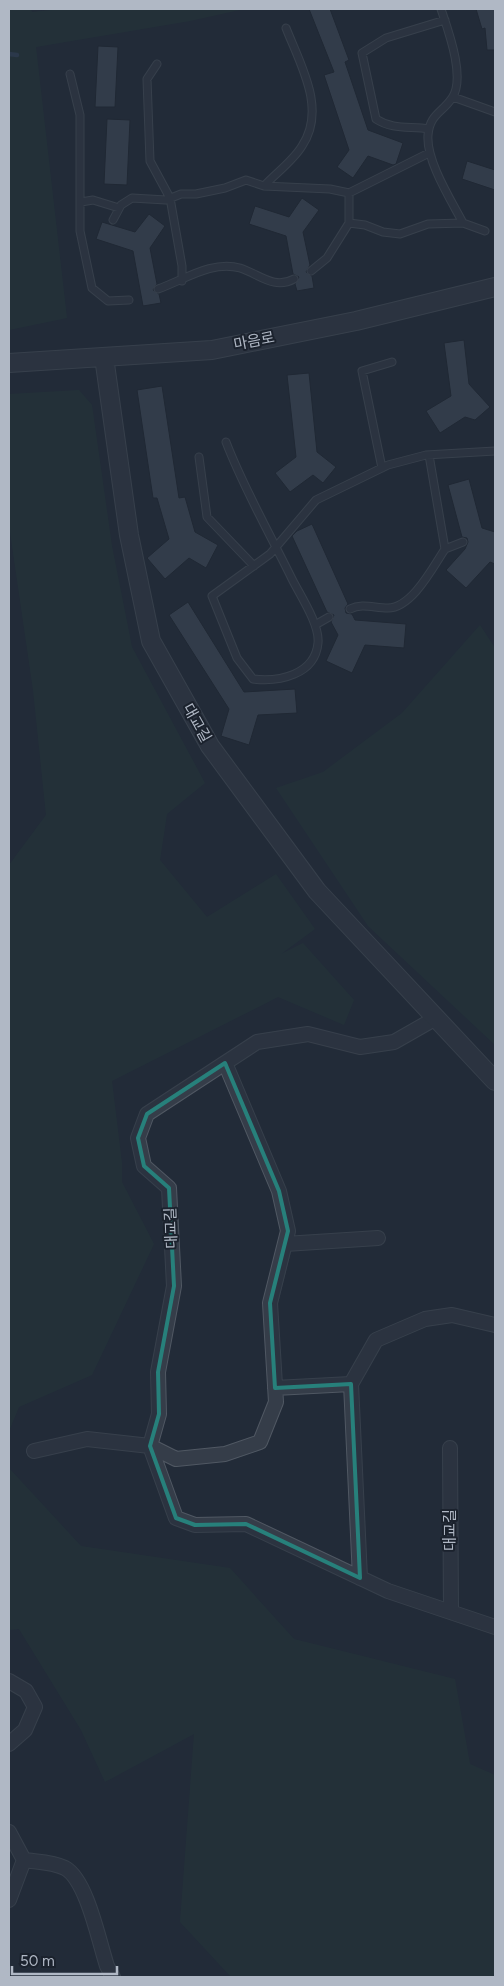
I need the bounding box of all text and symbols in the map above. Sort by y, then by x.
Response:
street label: 마음로 [232,328,276,354]
street label: 대교길 [179,701,215,745]
street label: 대교길 [161,1207,181,1249]
street label: 대교길 [441,1509,459,1551]
scale bar [12,1944,118,1976]
text: 50 m [20,1952,55,1970]

